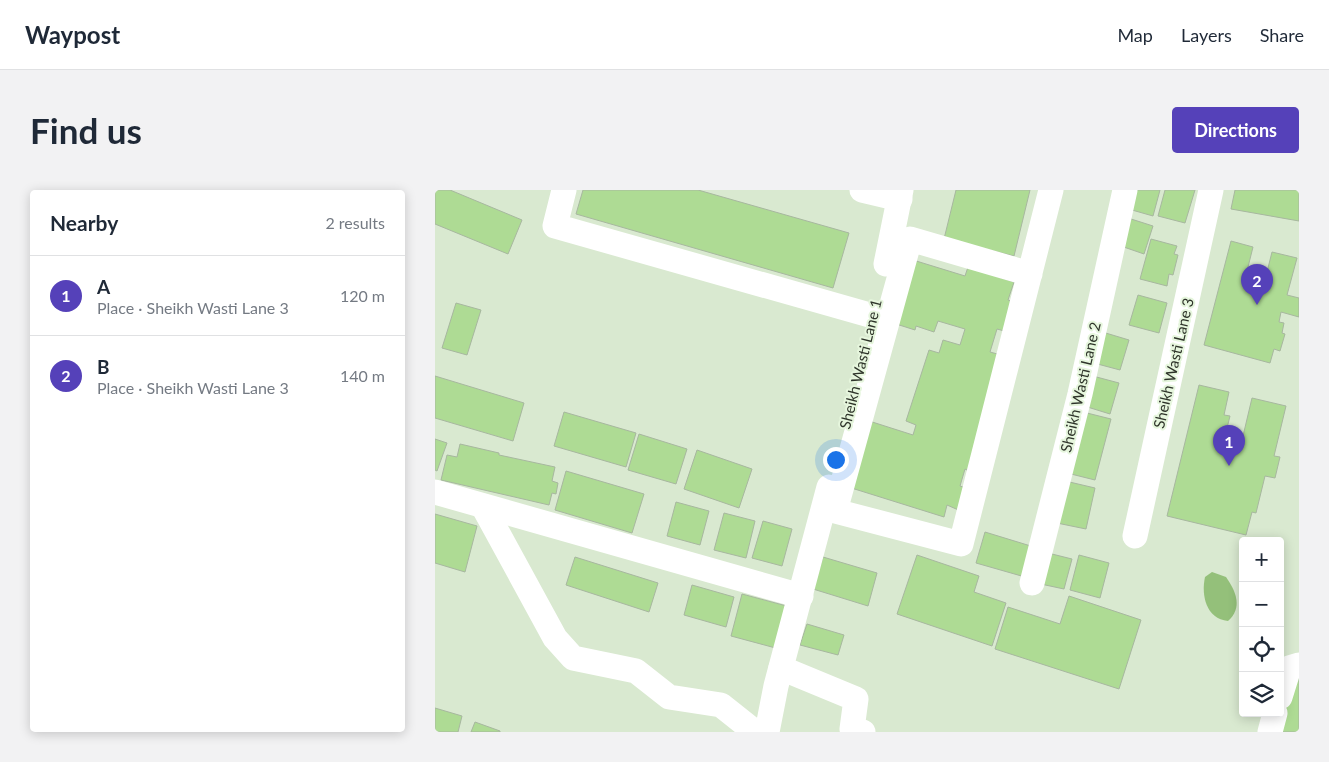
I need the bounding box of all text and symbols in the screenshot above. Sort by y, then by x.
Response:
text: Waypost [25,20,120,49]
text: Map [1117,24,1153,46]
text: Layers [1181,24,1232,46]
text: Share [1260,24,1304,46]
button: Directions [1172,107,1299,153]
text: Find us [30,109,142,151]
text: Nearby [50,210,118,235]
text: 2 results [325,213,385,232]
pin: 2 [1241,264,1273,305]
text: A [97,275,110,298]
text: 1 [61,286,71,305]
text: 120 m [340,286,385,305]
street label: Sheikh Wasti Lane 3 [1149,296,1197,430]
street label: Sheikh Wasti Lane 1 [835,297,885,431]
text: Place · Sheikh Wasti Lane 3 [97,298,289,317]
street label: Sheikh Wasti Lane 2 [1056,320,1104,454]
text: B [97,355,110,378]
text: 2 [61,366,71,385]
text: 140 m [340,366,385,385]
text: Place · Sheikh Wasti Lane 3 [97,378,289,397]
pin: 1 [1213,425,1245,466]
your location [823,447,849,473]
map controls [1239,537,1284,717]
button: + [1239,537,1284,582]
button: − [1239,582,1284,627]
button: locate [1239,627,1284,672]
button: layers [1239,672,1284,717]

